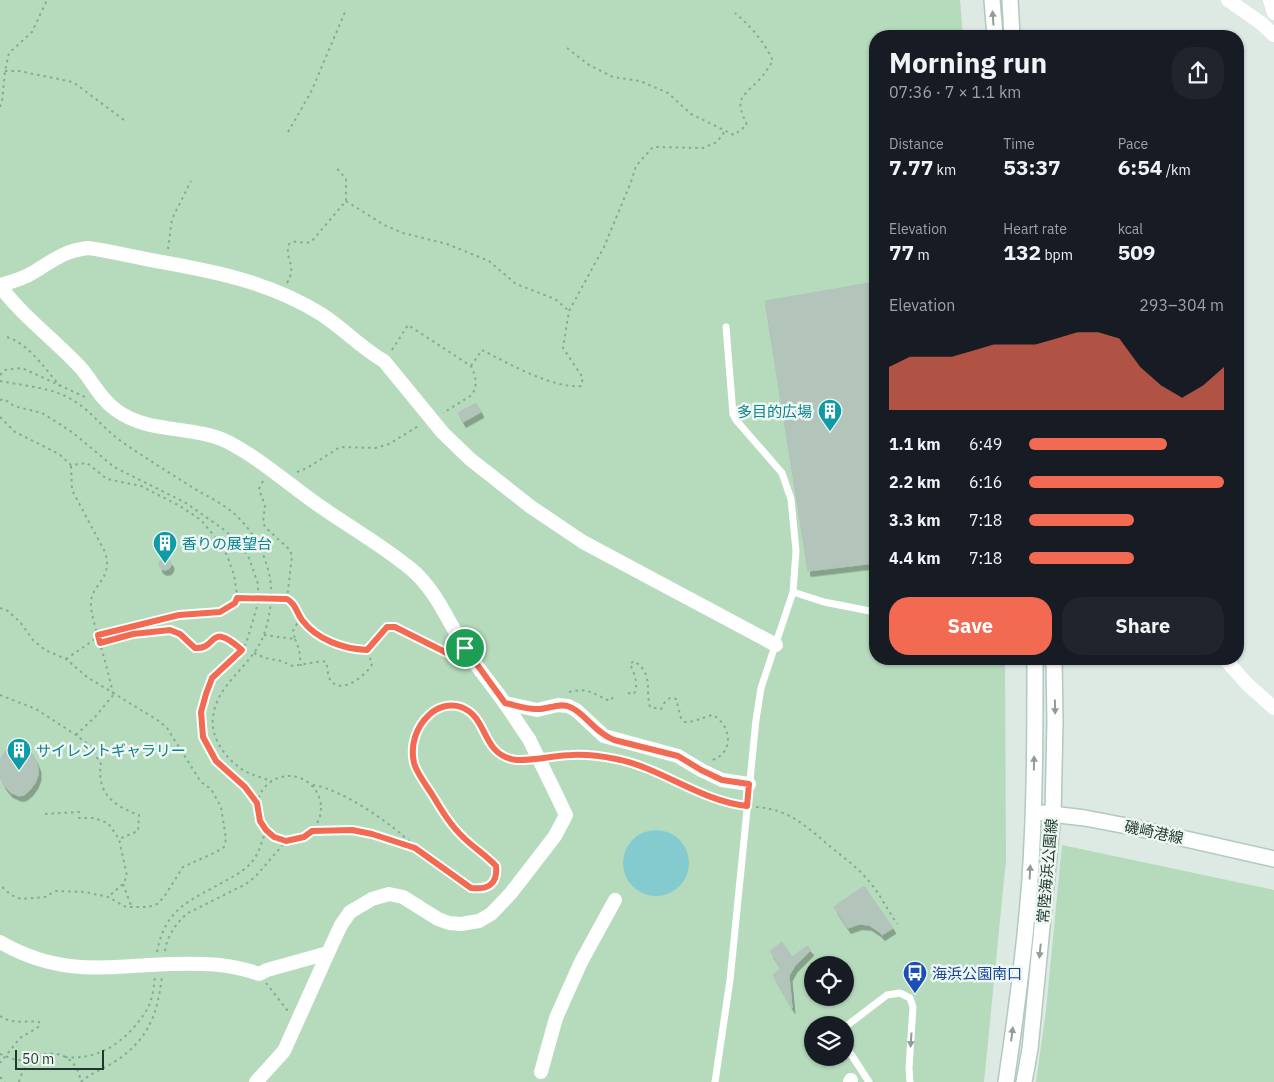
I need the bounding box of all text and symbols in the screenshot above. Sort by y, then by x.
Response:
one-way arrow [989,10,997,26]
text: Morning run [889,44,1047,81]
button: share [1172,47,1224,99]
text: 07:36 · 7 × 1.1 km [889,82,1021,102]
text: Distance [889,135,944,153]
text: Time [1003,135,1035,153]
text: Pace [1118,135,1148,153]
text: 7.77 [889,153,933,181]
text: 53:37 [1003,153,1061,181]
text: 6:54 [1118,153,1162,181]
text: km [933,161,956,179]
text: /km [1162,161,1191,179]
text: Elevation [889,220,947,238]
text: Heart rate [1003,220,1067,238]
text: kcal [1118,220,1143,238]
text: 77 [889,238,914,266]
text: 132 [1003,238,1041,266]
text: 509 [1118,238,1155,266]
text: m [914,246,930,264]
text: bpm [1041,246,1073,264]
text: Elevation [889,295,955,315]
text: 293–304 m [1139,295,1224,315]
building icon: 多目的広場 [817,398,843,432]
place label: 多目的広場 [737,402,812,421]
text: 1.1 km [889,434,940,454]
text: 6:49 [969,434,1002,454]
text: 2.2 km [889,472,940,492]
text: 6:16 [969,472,1002,492]
text: 3.3 km [889,510,940,530]
text: 7:18 [969,510,1002,530]
building icon: 香りの展望台 [152,530,178,564]
place label: 香りの展望台 [182,534,272,553]
text: 4.4 km [889,548,940,568]
text: 7:18 [969,548,1002,568]
button: Save [889,597,1052,655]
button: Share [1062,597,1224,655]
pin [444,627,486,669]
icon: arrive [451,634,479,662]
one-way arrow [1051,700,1059,716]
building icon: サイレントギャラリー [6,737,32,771]
place label: サイレントギャラリー [36,741,186,760]
one-way arrow [1031,755,1039,771]
street label: 磯崎港線 [1123,816,1185,848]
street label: 常陸海浜公園線 [1033,818,1061,924]
one-way arrow [1027,864,1035,880]
one-way arrow [1036,943,1044,959]
map controls [804,956,854,1066]
button: locate [804,956,854,1006]
bus stop icon: 海浜公園南口 [902,960,928,994]
place label: 海浜公園南口 [932,964,1022,983]
button: layers [804,1016,854,1066]
one-way arrow [1009,1025,1017,1041]
one-way arrow [907,1032,915,1048]
scale bar [15,1047,104,1070]
text: 50 m [22,1050,54,1068]

